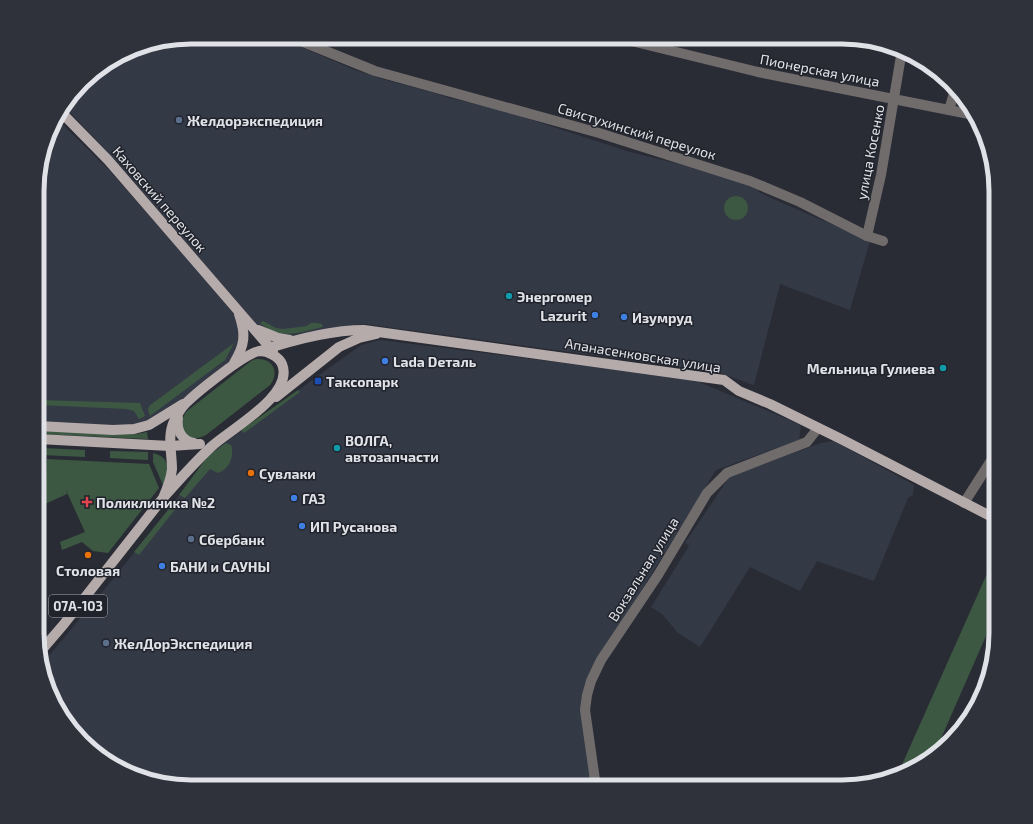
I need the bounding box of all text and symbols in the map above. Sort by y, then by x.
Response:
street label: Пионерская улица [759,50,881,90]
street label: Свистухинский переулок [556,99,719,163]
street label: улица Косенко [852,103,888,201]
place label: Желдорэкспедиция [187,112,323,129]
marker: Желдорэкспедиция [174,115,184,125]
street label: Каховский переулок [109,143,211,256]
place label: Энергомер [517,288,592,305]
marker: Энергомер [504,291,514,301]
place label: Lazurit [540,307,587,324]
place label: Изумруд [632,309,693,326]
marker: Lazurit [590,310,600,320]
marker: Изумруд [619,312,629,322]
street label: Апанасенковская улица [564,334,722,376]
place label: Lada Dеталь [393,353,477,370]
marker: Lada Dеталь [380,356,390,366]
place label: Мельница Гулиева [807,360,935,377]
marker: Мельница Гулиева [938,363,948,373]
place label: Таксопарк [326,373,398,390]
marker: Таксопарк [313,376,323,386]
place label: ВОЛГА, автозапчасти [345,432,439,465]
marker: ВОЛГА, автозапчасти [332,443,342,453]
place label: Сувлаки [259,465,316,482]
marker: Сувлаки [246,468,256,478]
place label: ГАЗ [302,490,326,507]
marker: ГАЗ [289,493,299,503]
place label: Поликлиника №2 [96,494,215,511]
marker: Поликлиника №2 [81,496,93,508]
street label: Вокзальная улица [604,514,682,624]
place label: ИП Русанова [310,518,397,535]
marker: ИП Русанова [297,521,307,531]
place label: Сбербанк [199,531,265,548]
marker: Сбербанк [186,534,196,544]
marker: Столовая [83,550,93,560]
place label: БАНИ и САУНЫ [170,558,270,575]
marker: БАНИ и САУНЫ [157,561,167,571]
place label: Столовая [56,562,120,579]
road number: 07А-103 [49,595,107,617]
place label: ЖелДорЭкспедиция [114,635,252,652]
marker: ЖелДорЭкспедиция [101,638,111,648]

